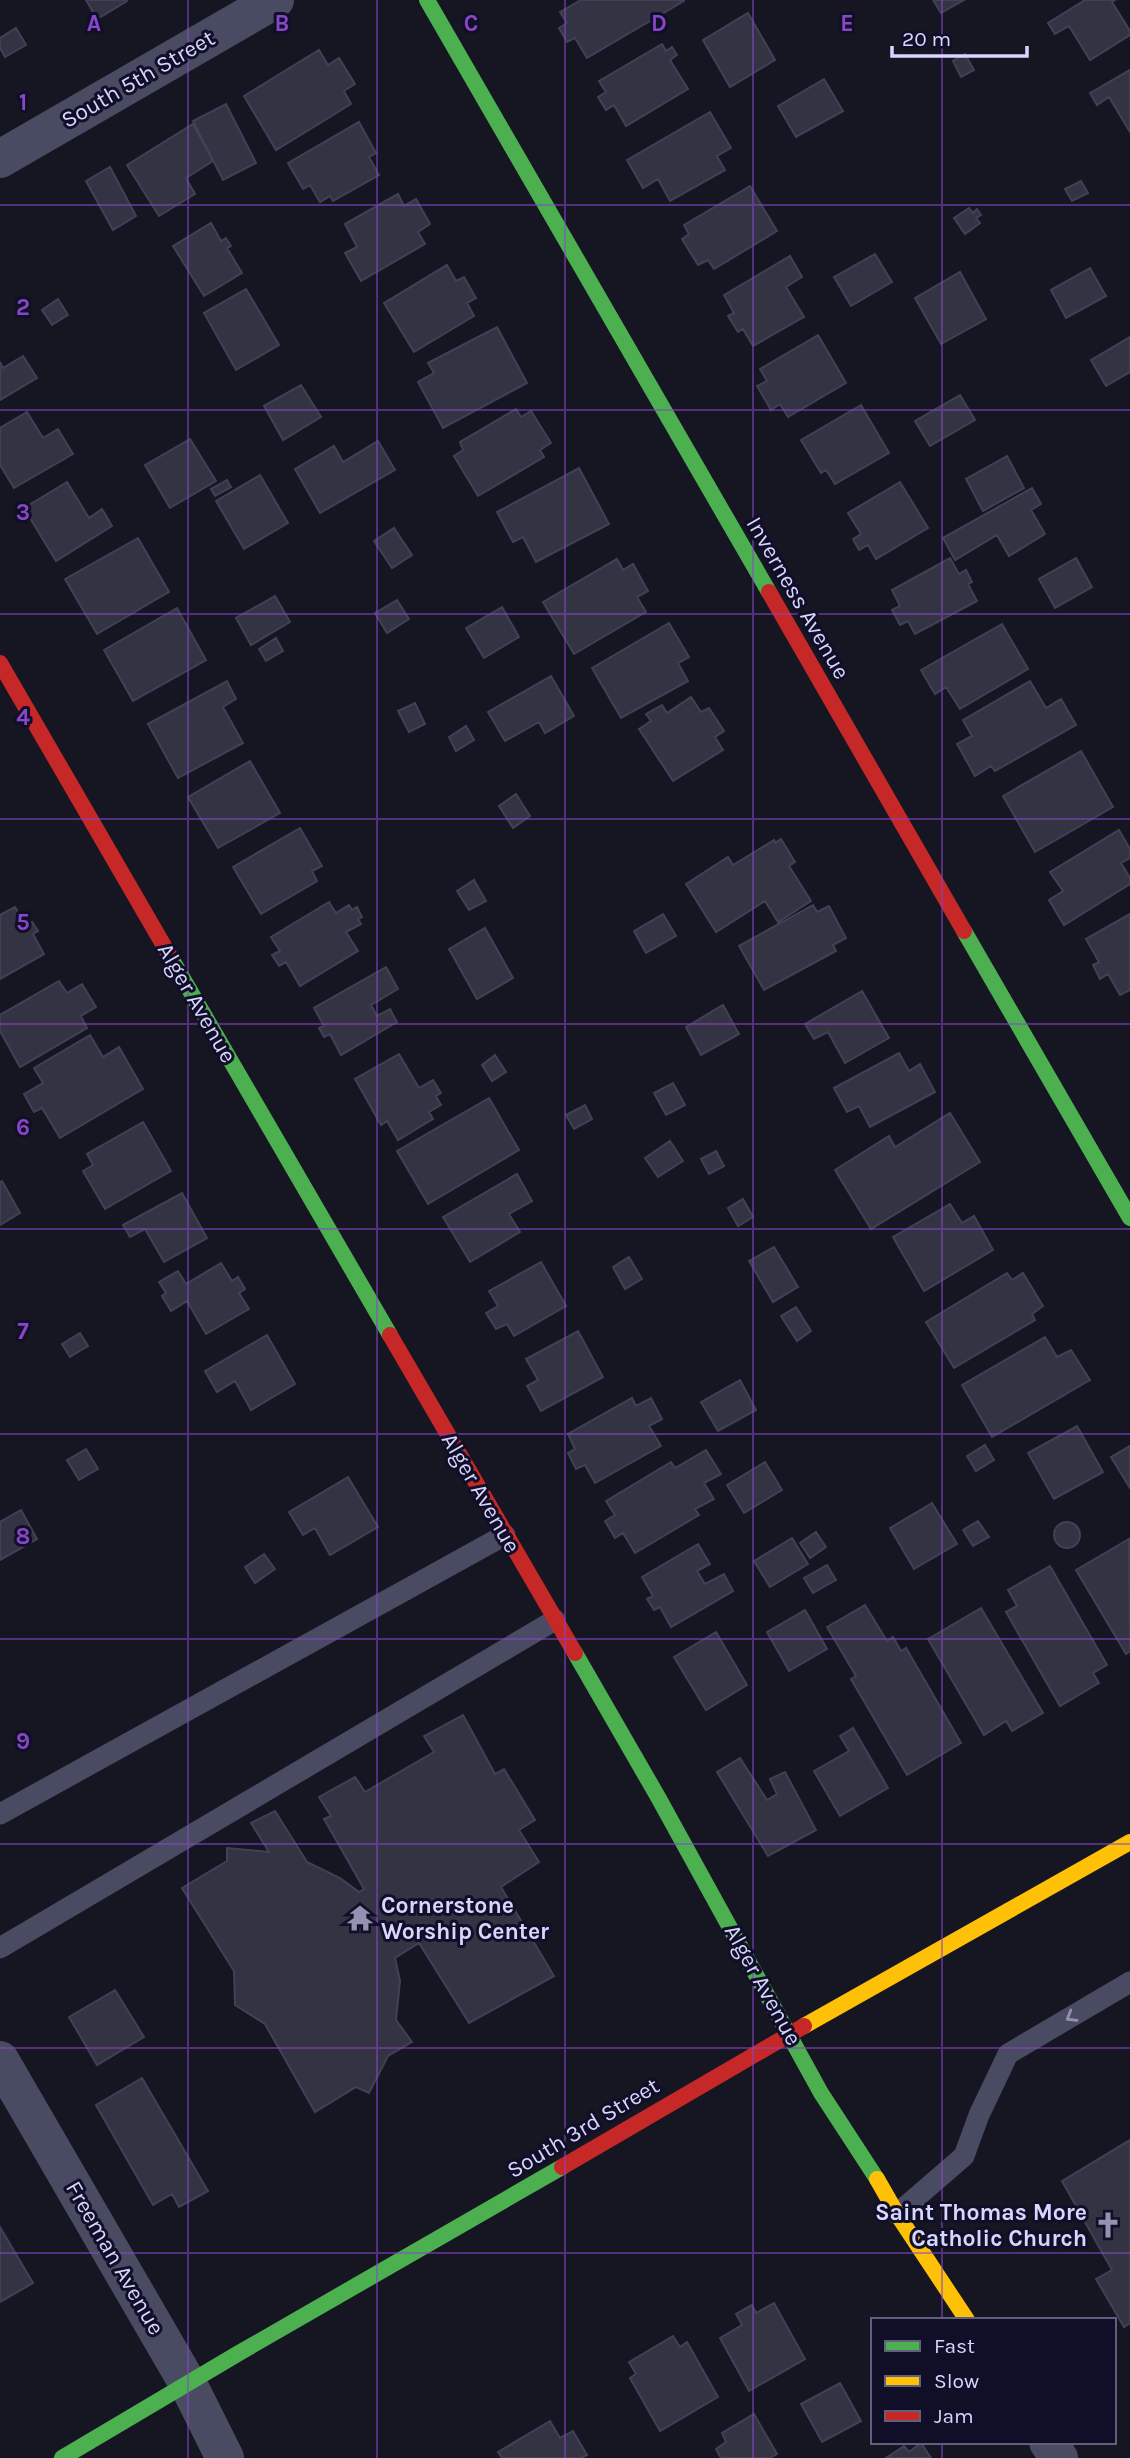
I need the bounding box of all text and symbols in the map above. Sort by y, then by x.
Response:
text: A [87,10,101,37]
text: B [275,10,289,37]
text: C [464,10,478,37]
text: D [651,10,667,37]
text: E [840,10,854,37]
scale bar [892,14,1027,58]
street label: South 5th Street [57,24,220,134]
text: 20 m [902,27,951,51]
text: 1 [19,89,27,116]
text: 2 [16,294,30,321]
text: 3 [16,499,30,526]
street label: Inverness Avenue [741,512,855,684]
text: 4 [16,704,30,731]
text: 5 [16,909,30,936]
street label: Alger Avenue [152,938,242,1068]
text: 6 [16,1114,30,1141]
text: 7 [17,1318,29,1345]
street label: Alger Avenue [436,1428,526,1558]
text: 8 [16,1523,30,1550]
text: 9 [16,1728,30,1755]
place label: Cornerstone Worship Center [381,1892,549,1945]
temple icon: Cornerstone Worship Center [345,1903,375,1933]
street label: Alger Avenue [719,1920,807,2050]
one-way arrow [1066,2009,1079,2022]
street label: South 3rd Street [502,2072,664,2184]
street label: Freeman Avenue [60,2176,170,2340]
place label: Saint Thomas More Catholic Church [875,2199,1087,2252]
church icon: Saint Thomas More Catholic Church [1093,2210,1123,2240]
legend [871,2318,1116,2444]
text: Fast [934,2334,975,2358]
text: Slow [934,2369,979,2393]
text: Jam [934,2404,974,2428]

